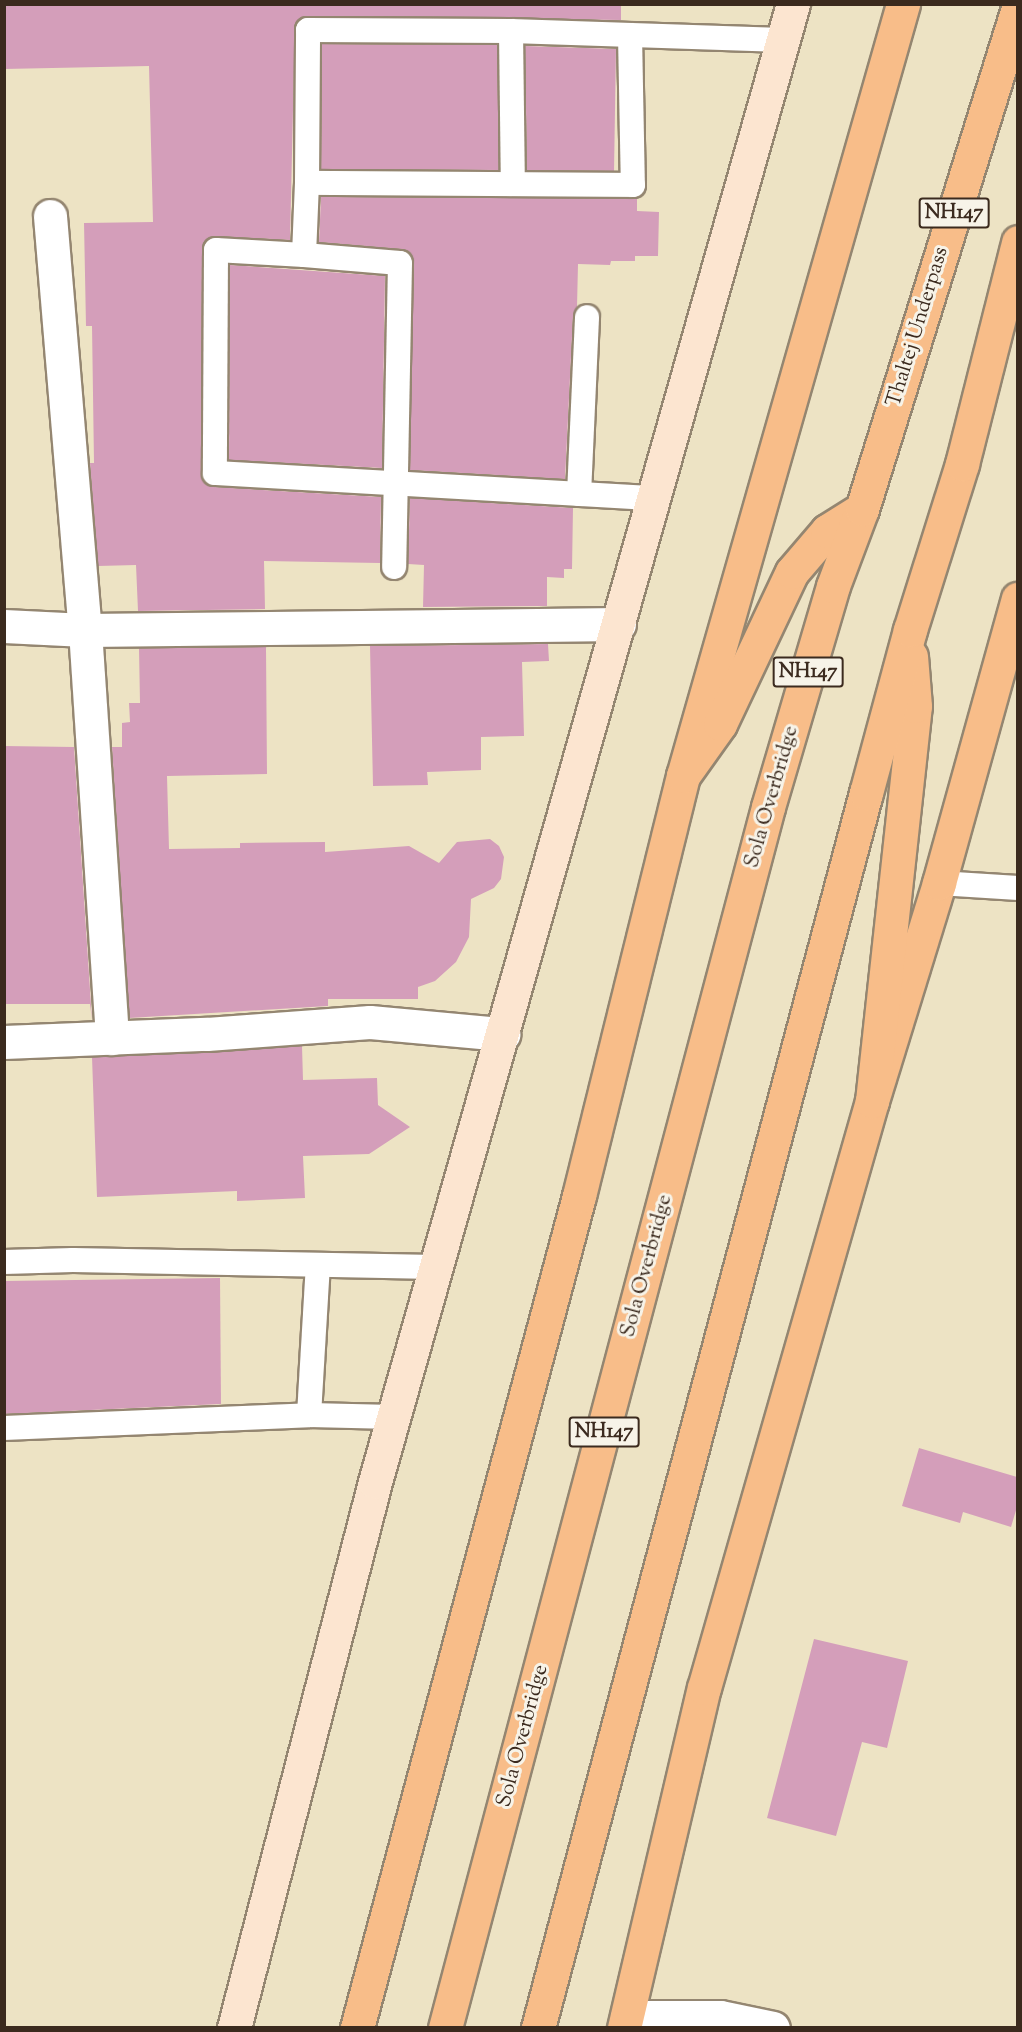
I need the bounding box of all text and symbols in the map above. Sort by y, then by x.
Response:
road number: NH147 [918,196,990,230]
street label: Thaltej Underpass [882,244,954,410]
road number: NH147 [772,655,844,689]
street label: Sola Overbridge [740,723,804,871]
street label: Sola Overbridge [616,1192,678,1340]
road number: NH147 [568,1415,640,1449]
street label: Sola Overbridge [492,1662,554,1810]

